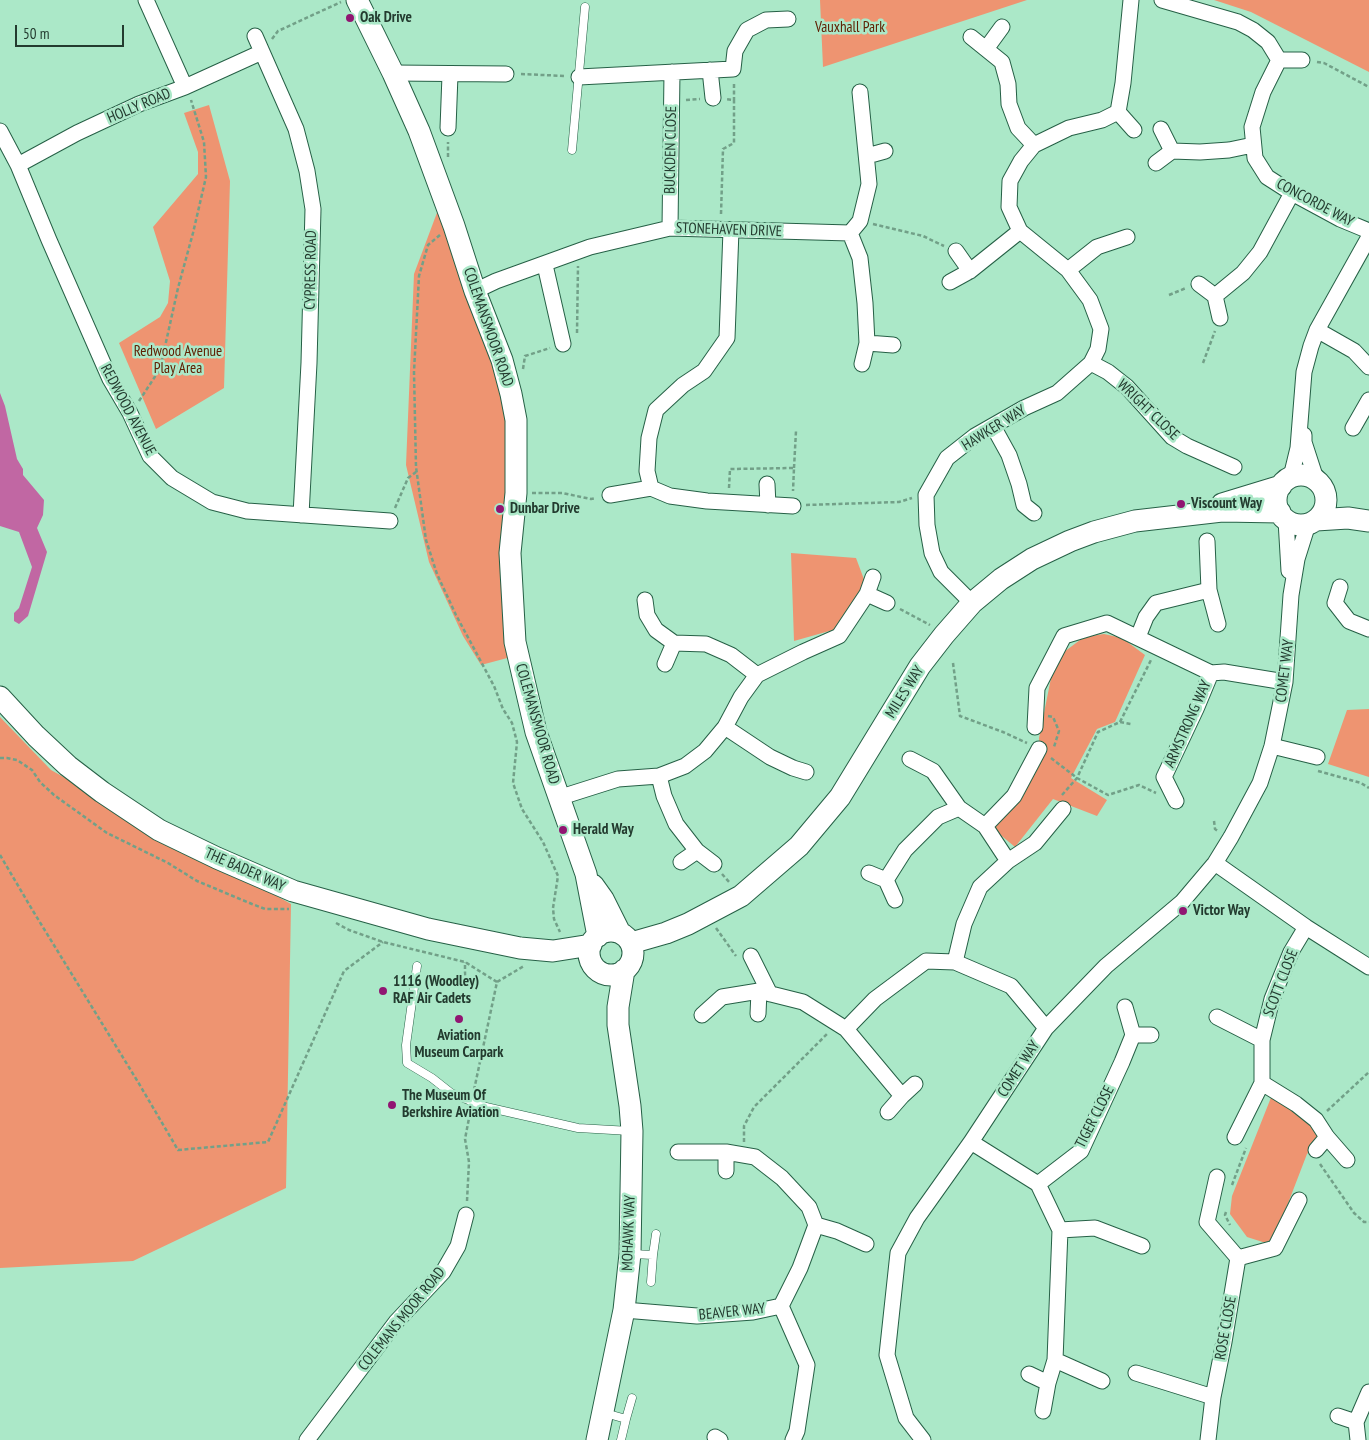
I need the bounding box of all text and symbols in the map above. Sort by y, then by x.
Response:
place label: Oak Drive [360,9,412,27]
marker: Oak Drive [344,12,356,24]
scale bar [18,15,126,47]
park label: Vauxhall Park [815,19,885,37]
text: 50 m [23,24,49,43]
street label: HOLLY ROAD [105,85,173,127]
street label: BUCKDEN CLOSE [661,106,681,194]
street label: CONCORDE WAY [1273,175,1357,231]
street label: STONEHAVEN DRIVE [675,219,783,241]
street label: CYPRESS ROAD [301,230,321,310]
street label: COLEMANSMOOR ROAD [459,265,517,389]
park label: Redwood Avenue Play Area [134,343,222,378]
street label: REDWOOD AVENUE [96,361,160,459]
street label: WRIGHT CLOSE [1113,376,1183,444]
street label: HAWKER WAY [959,401,1029,455]
place label: Viscount Way [1191,495,1262,513]
marker: Viscount Way [1175,498,1187,510]
place label: Dunbar Drive [510,500,580,518]
marker: Dunbar Drive [494,503,506,515]
street label: COMET WAY [1272,638,1298,704]
street label: COLEMANSMOOR ROAD [511,662,563,786]
street label: MILES WAY [882,663,928,721]
street label: ARMSTRONG WAY [1161,678,1215,770]
place label: Herald Way [573,821,634,839]
marker: Herald Way [557,824,569,836]
street label: THE BADER WAY [202,844,288,896]
place label: Victor Way [1193,902,1250,920]
marker: Victor Way [1177,905,1189,917]
street label: SCOTT CLOSE [1260,947,1302,1019]
place label: 1116 (Woodley) RAF Air Cadets [393,973,479,1008]
marker: 1116 (Woodley) RAF Air Cadets [377,985,389,997]
marker: Aviation Museum Carpark [453,1013,465,1025]
place label: Aviation Museum Carpark [415,1027,503,1062]
street label: COMET WAY [994,1038,1044,1100]
street label: TIGER CLOSE [1072,1083,1118,1151]
place label: The Museum Of Berkshire Aviation [402,1087,499,1122]
marker: The Museum Of Berkshire Aviation [386,1099,398,1111]
street label: MOHAWK WAY [619,1195,639,1271]
street label: COLEMANS MOOR ROAD [355,1264,449,1374]
street label: ROSE CLOSE [1212,1295,1240,1361]
street label: BEAVER WAY [698,1300,766,1324]

